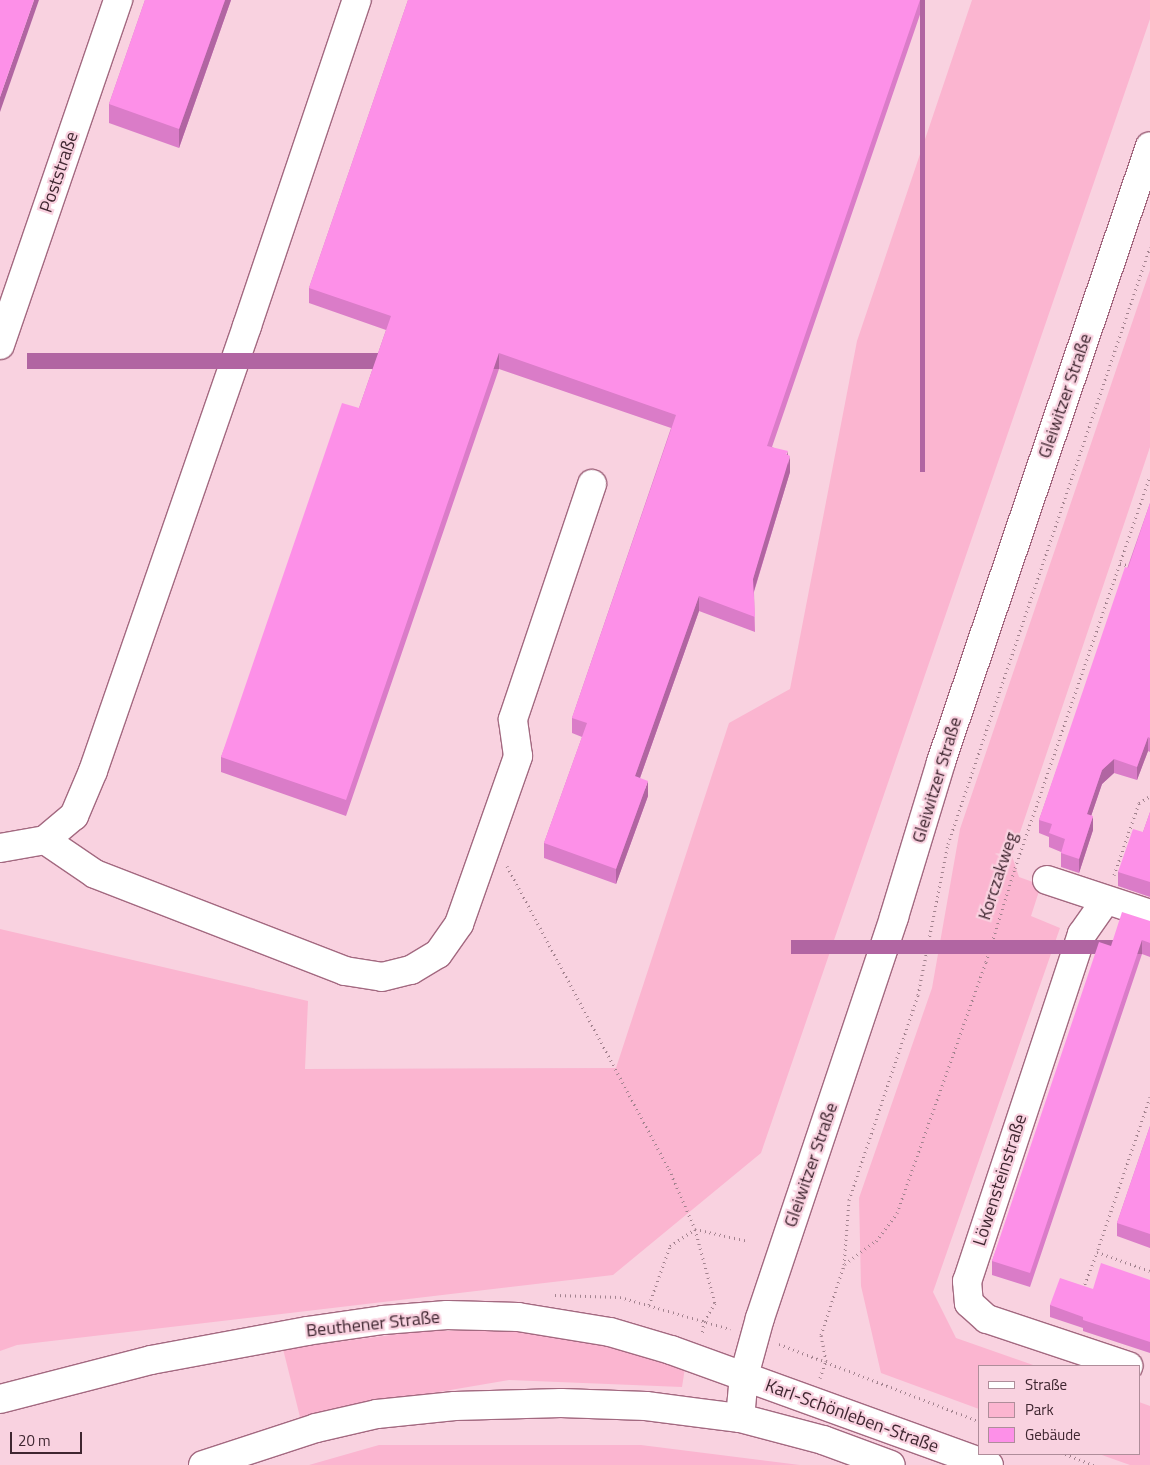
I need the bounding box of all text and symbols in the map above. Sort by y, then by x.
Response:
street label: Poststraße [35,129,83,215]
street label: Gleiwitzer Straße [1034,331,1096,461]
street label: Gleiwitzer Straße [908,715,966,845]
street label: Korczakweg [974,829,1022,923]
street label: Gleiwitzer Straße [780,1100,842,1230]
street label: Löwensteinstraße [969,1111,1031,1249]
street label: Beuthener Straße [305,1306,441,1342]
legend [978,1365,1140,1455]
text: Straße [1025,1373,1067,1396]
street label: Karl-Schönleben-Straße [762,1375,942,1457]
text: Park [1025,1398,1054,1421]
scale bar [12,1422,85,1454]
text: Gebäude [1025,1423,1081,1446]
text: 20 m [18,1429,51,1452]

